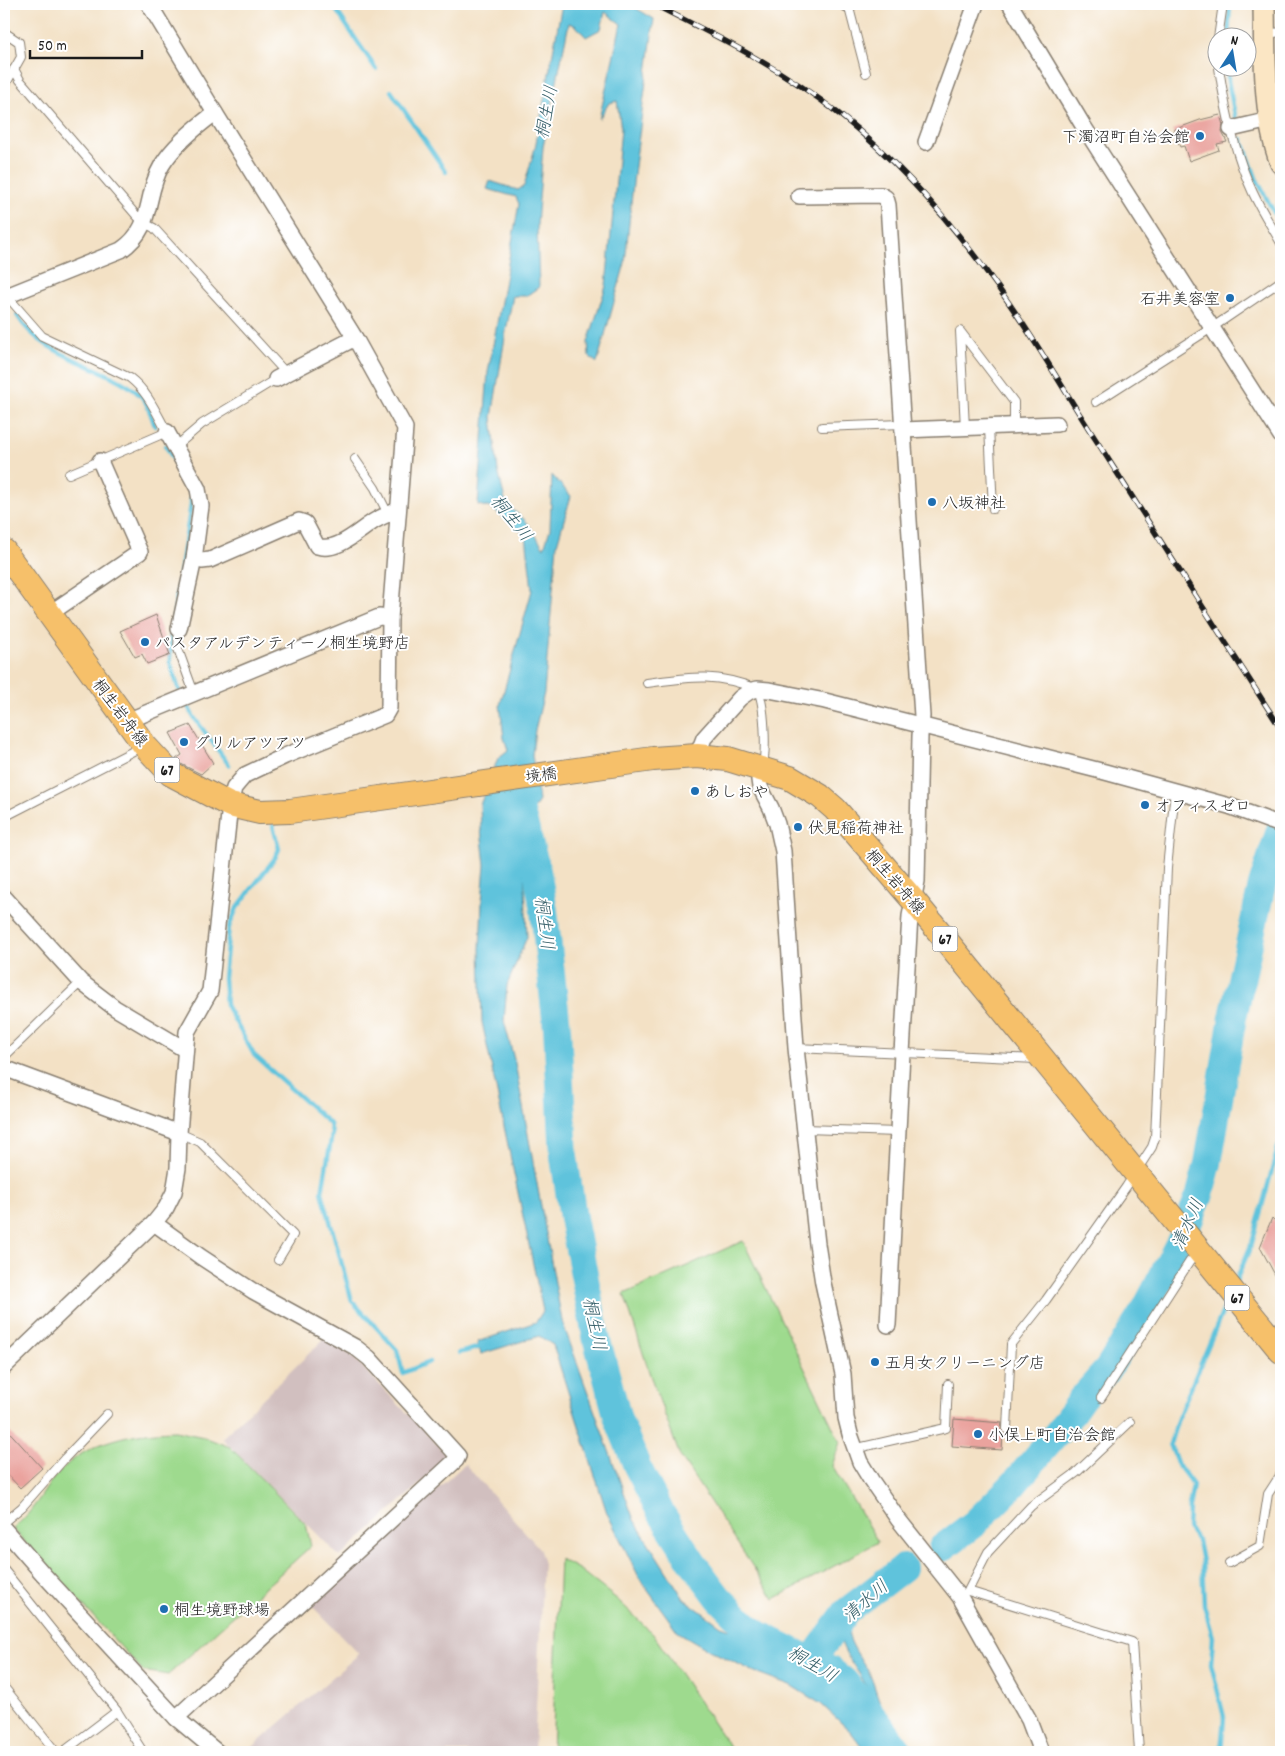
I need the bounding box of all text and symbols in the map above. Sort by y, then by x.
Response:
scale bar [30,28,142,60]
north arrow [1208,28,1258,78]
text: N [1229,31,1240,52]
text: 50 m [38,36,67,58]
water label: 桐生川 [531,84,566,141]
place label: 下濁沼町自治会館 [1062,127,1190,150]
marker: 下濁沼町自治会館 [1194,130,1206,142]
place label: 石井美容室 [1140,289,1220,312]
marker: 石井美容室 [1224,292,1236,304]
water label: 桐生川 [483,491,537,548]
place label: 八坂神社 [942,493,1006,516]
marker: 八坂神社 [926,496,938,508]
place label: パスタアルデンティーノ桐生境野店 [155,633,410,656]
marker: パスタアルデンティーノ桐生境野店 [139,636,151,648]
street label: 桐生岩舟線 [86,675,152,752]
place label: グリルアツアツ [194,733,306,756]
marker: グリルアツアツ [178,736,190,748]
road number: 67 [154,758,180,782]
street label: 境橋 [524,763,559,790]
place label: あしおや [705,782,769,805]
marker: あしおや [689,785,701,797]
place label: オフィスゼロ [1155,796,1251,819]
marker: オフィスゼロ [1139,799,1151,811]
place label: 伏見稲荷神社 [808,818,904,841]
marker: 伏見稲荷神社 [792,821,804,833]
street label: 桐生岩舟線 [859,845,929,920]
water label: 桐生川 [527,895,558,952]
road number: 67 [932,926,958,952]
water label: 清水川 [1167,1195,1212,1255]
road number: 67 [1224,1286,1250,1310]
water label: 桐生川 [575,1296,610,1354]
place label: 五月女クリーニング店 [885,1353,1045,1376]
marker: 五月女クリーニング店 [869,1356,881,1368]
place label: 小俣上町自治会館 [988,1425,1116,1448]
marker: 小俣上町自治会館 [972,1428,984,1440]
water label: 清水川 [838,1576,895,1630]
place label: 桐生境野球場 [174,1600,270,1623]
marker: 桐生境野球場 [158,1603,170,1615]
water label: 桐生川 [782,1642,841,1690]

